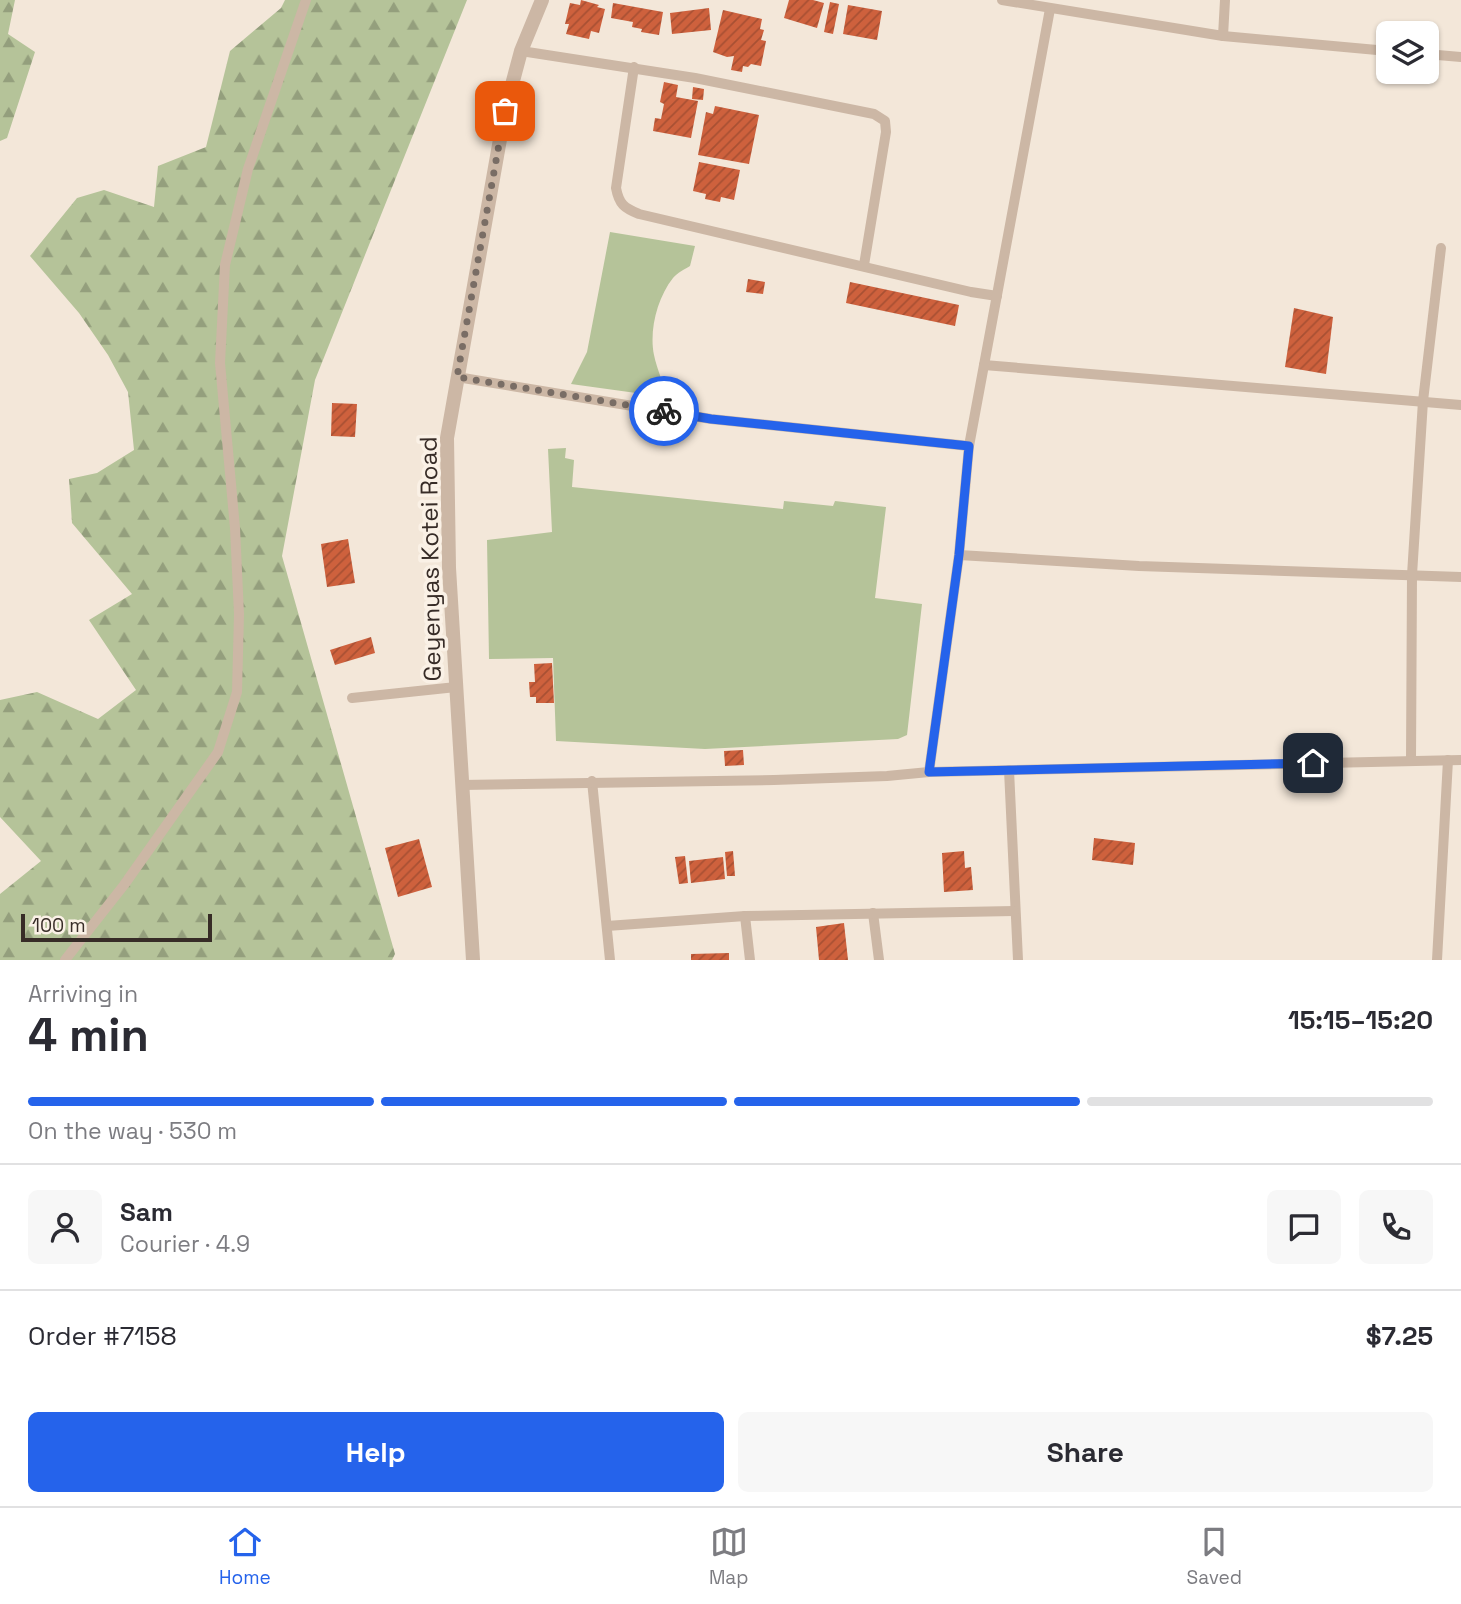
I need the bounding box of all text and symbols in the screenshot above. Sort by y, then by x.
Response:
map controls [1376,21,1439,84]
button: layers [1376,21,1439,84]
pin [475,81,535,141]
icon: bag [486,92,524,130]
courier [629,376,699,446]
icon: bike [645,392,683,430]
street label: Geyenyas Kotei Road [412,436,448,682]
pin [1283,733,1343,793]
icon: home [1294,744,1332,782]
scale bar [21,911,212,943]
text: 100 m [32,913,86,938]
text: Arriving in [28,979,138,1009]
text: 15:15–15:20 [1288,1003,1433,1037]
text: 4 min [28,1006,149,1064]
text: On the way · 530 m [28,1116,237,1146]
button: person [28,1190,102,1264]
button: chat [1267,1190,1341,1264]
button: phone [1359,1190,1433,1264]
text: Sam [120,1195,173,1229]
text: Courier · 4.9 [120,1229,250,1259]
text: Order #7158 [28,1319,177,1353]
text: $7.25 [1366,1319,1433,1353]
button: Help [28,1412,724,1492]
button: Share [738,1412,1433,1492]
tab: Home [219,1523,271,1590]
tab: Map [709,1523,749,1590]
tab: Saved [1187,1523,1242,1590]

